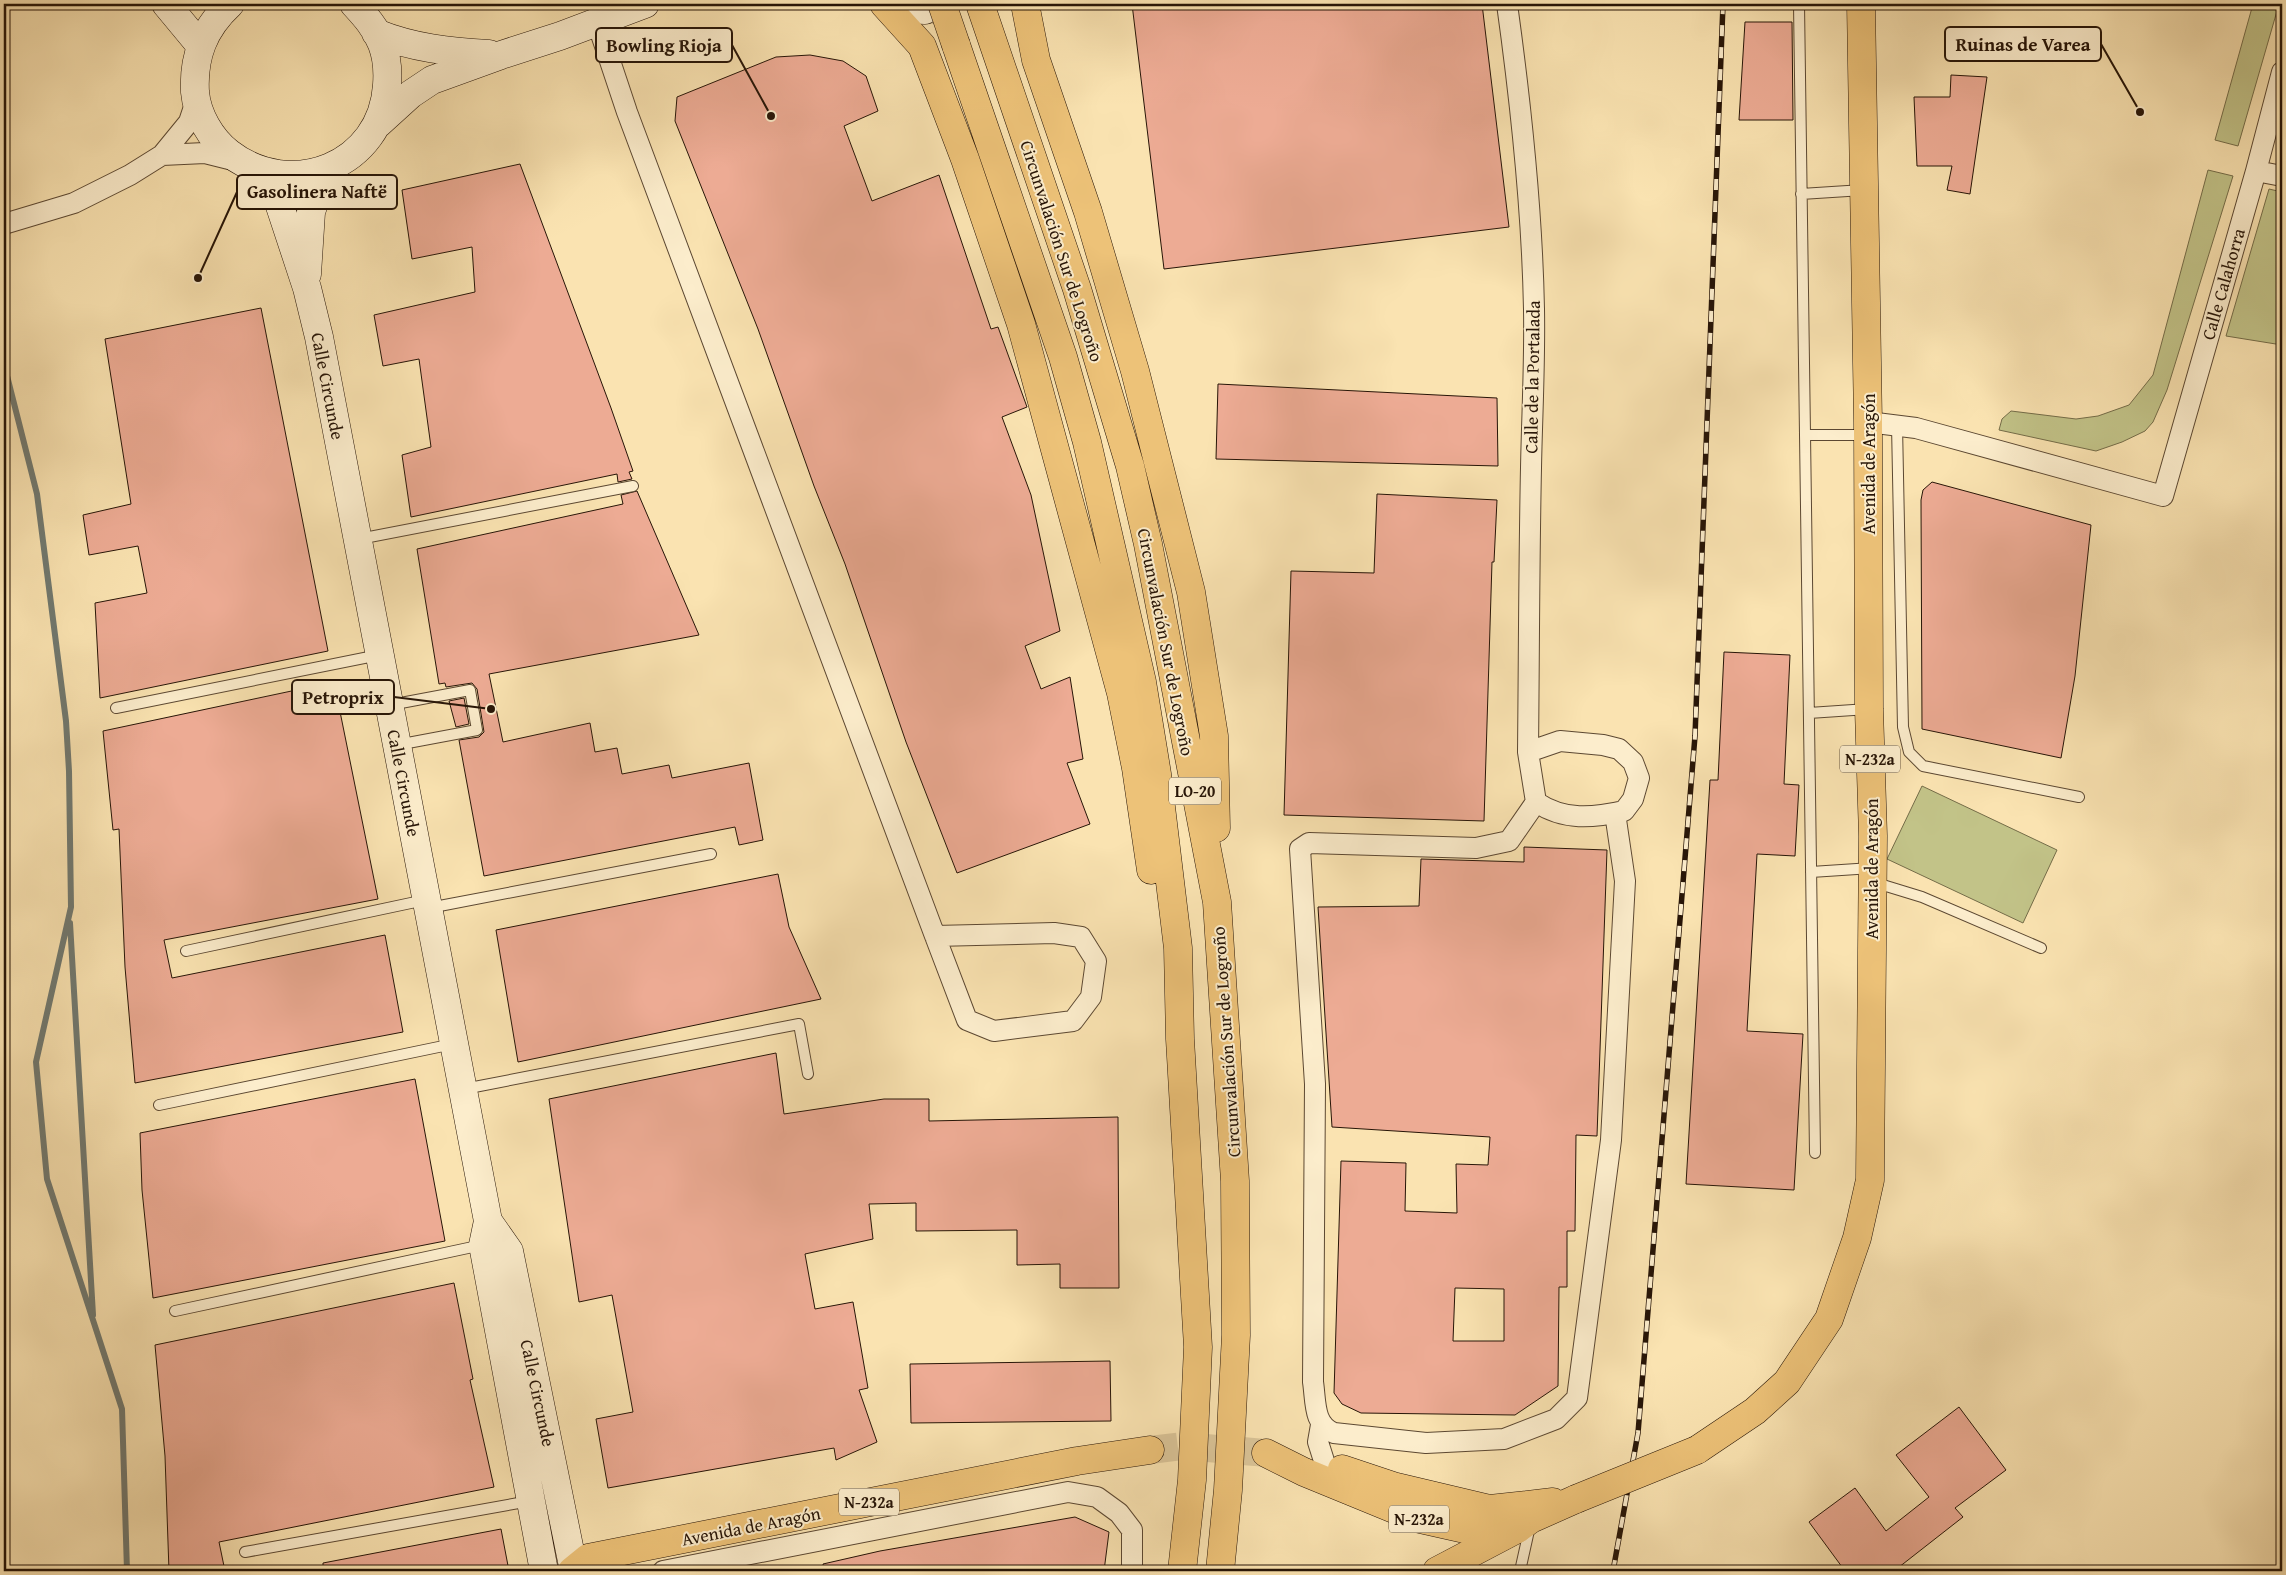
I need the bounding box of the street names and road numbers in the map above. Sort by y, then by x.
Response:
street label: Circunvalación Sur de Logroño [1013,137,1111,365]
street label: Calle Calahorra [2194,224,2252,343]
street label: Calle de la Portalada [1517,300,1547,454]
street label: Calle Circunde [304,330,352,442]
street label: Avenida de Aragón [1855,393,1882,535]
street label: Circunvalación Sur de Logroño [1131,526,1201,758]
street label: Calle Circunde [380,727,428,839]
road number: N-232a [1840,746,1900,772]
road number: LO-20 [1169,778,1221,804]
street label: Avenida de Aragón [1858,798,1885,940]
street label: Circunvalación Sur de Logroño [1204,926,1248,1158]
street label: Calle Circunde [513,1337,563,1449]
road number: N-232a [839,1488,899,1515]
street label: Avenida de Aragón [679,1499,823,1553]
road number: N-232a [1389,1506,1449,1532]

